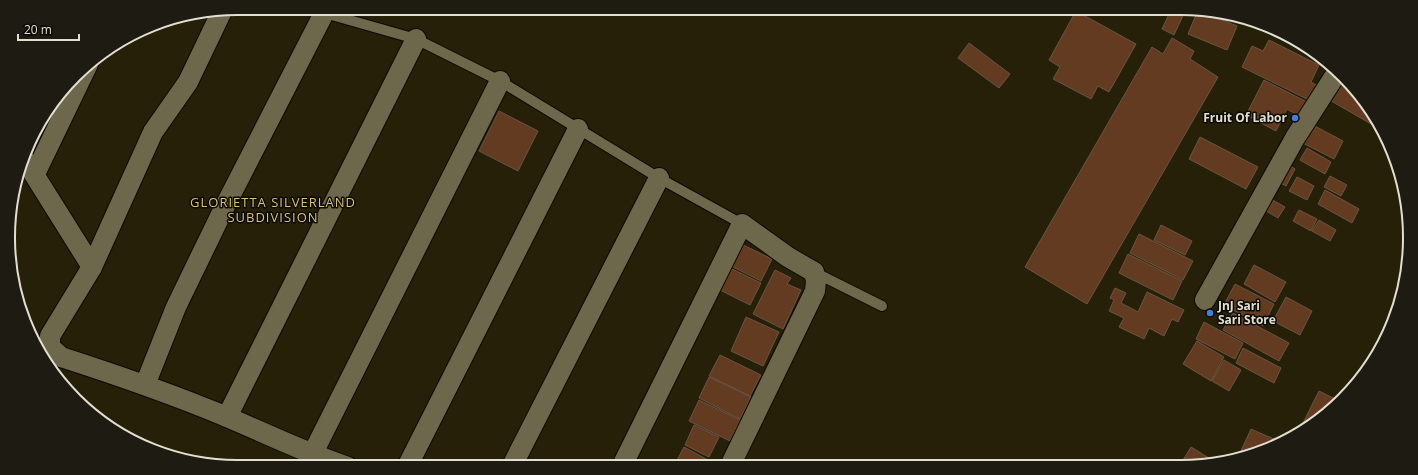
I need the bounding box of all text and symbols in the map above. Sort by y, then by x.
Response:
scale bar [18,16,79,42]
text: 20 m [24,21,52,38]
place label: Fruit Of Labor [1203,109,1288,126]
marker: Fruit Of Labor [1290,113,1300,123]
district label: GLORIETTA SILVERLAND SUBDIVISION [190,193,356,226]
place label: JnJ Sari Sari Store [1217,297,1276,328]
marker: JnJ Sari Sari Store [1205,308,1215,318]

